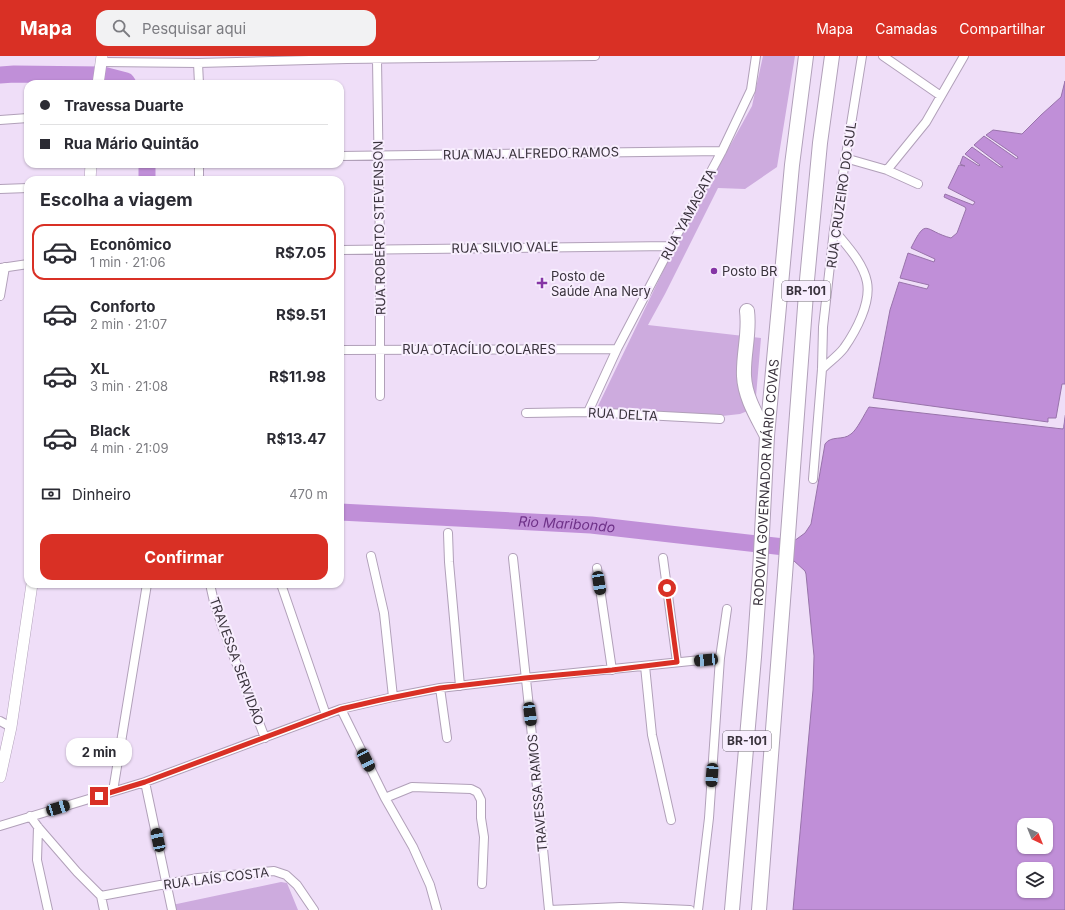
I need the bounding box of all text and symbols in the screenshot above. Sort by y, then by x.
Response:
search box [96,10,376,46]
text: Mapa [20,17,72,40]
icon: search [110,17,132,39]
text: Pesquisar aqui [142,19,246,38]
text: Mapa [816,20,853,37]
text: Camadas [875,20,937,37]
text: Compartilhar [959,20,1045,37]
text: Travessa Duarte [64,96,184,115]
street label: RUA CRUZEIRO DO SUL [823,121,859,269]
text: Rua Mário Quintão [64,134,199,153]
street label: RUA ROBERTO STEVENSON [369,141,389,315]
street label: RUA MAJ. ALFREDO RAMOS [443,143,619,163]
street label: RUA YAMAGATA [657,166,719,262]
text: Escolha a viagem [40,189,193,210]
icon: car [42,234,78,270]
text: Econômico [90,235,171,254]
street label: RUA SILVIO VALE [451,238,559,256]
text: R$7.05 [275,243,326,262]
text: 1 min · 21:06 [90,254,165,270]
place label: Posto BR [722,263,777,279]
marker: Posto BR [709,266,719,276]
place label: Posto de Saúde Ana Nery [551,268,651,299]
marker: Posto de Saúde Ana Nery [536,277,548,289]
road number: BR-101 [782,281,830,301]
icon: car [42,296,78,332]
text: Conforto [90,297,155,316]
text: R$9.51 [276,305,326,324]
text: 2 min · 21:07 [90,316,167,332]
street label: RUA OTACÍLIO COLARES [402,341,556,357]
icon: car [42,358,78,394]
street label: RODOVIA GOVERNADOR MÁRIO COVAS [750,358,782,606]
text: XL [90,359,110,378]
text: R$11.98 [269,367,326,386]
text: 3 min · 21:08 [90,378,168,394]
street label: RUA DELTA [588,404,658,424]
icon: car [42,420,78,456]
text: Black [90,421,130,440]
text: R$13.47 [267,429,326,448]
text: 4 min · 21:09 [90,440,169,456]
icon: cash [40,483,62,505]
text: Dinheiro [72,485,131,504]
text: 470 m [289,486,328,502]
water label: Rio Maribondo [518,512,616,536]
button: Confirmar [40,534,328,580]
car [591,570,607,596]
route start [658,579,676,597]
street label: TRAVESSA SERVIDÃO [206,595,268,727]
car [694,653,718,667]
car [523,701,537,727]
road number: BR-101 [723,731,771,751]
street label: TRAVESSA RAMOS [524,733,550,853]
callout: 2 min [66,738,132,766]
text: 2 min [82,744,116,760]
car [355,747,377,773]
car [705,763,719,787]
route end [90,787,108,805]
car [45,799,71,817]
north arrow [1017,818,1053,854]
map controls [1017,818,1053,898]
car [150,827,166,853]
button: layers [1017,862,1053,898]
street label: RUA LAÍS COSTA [162,864,270,892]

